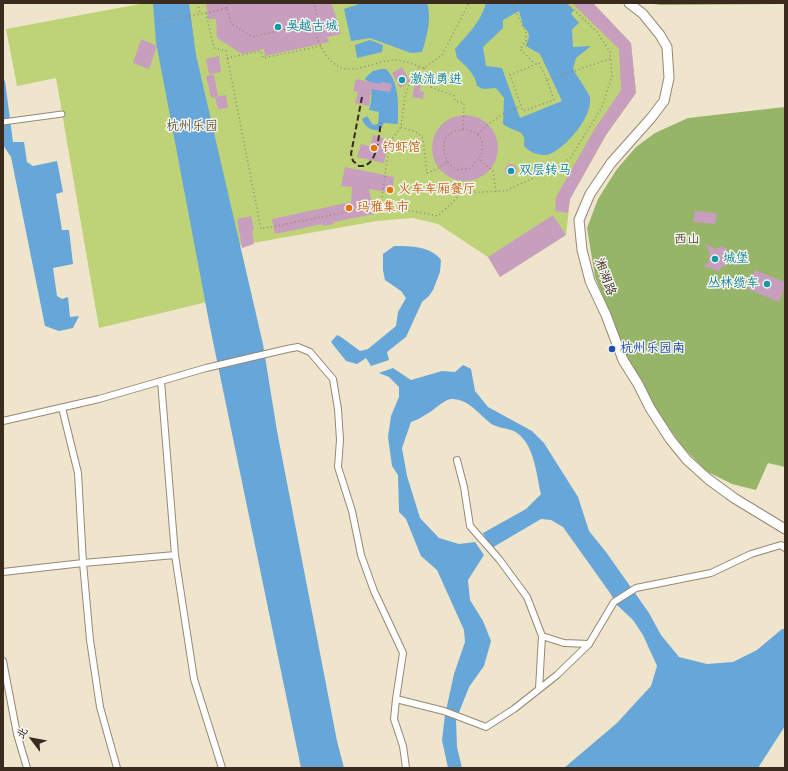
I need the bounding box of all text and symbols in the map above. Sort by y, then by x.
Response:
place label: 吴越古城 [286,19,338,35]
marker: 吴越古城 [273,22,283,32]
place label: 激流勇进 [410,72,462,88]
marker: 激流勇进 [397,75,407,85]
park label: 杭州乐园 [166,119,218,135]
place label: 钓虾馆 [382,140,421,156]
marker: 钓虾馆 [369,143,379,153]
place label: 双层转马 [519,163,571,179]
marker: 双层转马 [506,166,516,176]
place label: 火车车厢餐厅 [398,182,476,198]
marker: 火车车厢餐厅 [385,185,395,195]
place label: 玛雅集市 [357,200,409,216]
marker: 玛雅集市 [344,203,354,213]
park label: 西山 [674,232,700,248]
place label: 城堡 [723,251,749,267]
marker: 城堡 [710,254,720,264]
street label: 湘湖路 [591,256,619,298]
place label: 丛林缆车 [707,276,759,292]
marker: 丛林缆车 [762,279,772,289]
place label: 杭州乐园南 [620,341,685,357]
marker: 杭州乐园南 [607,344,617,354]
north arrow [12,719,52,759]
text: 北 [13,724,31,741]

